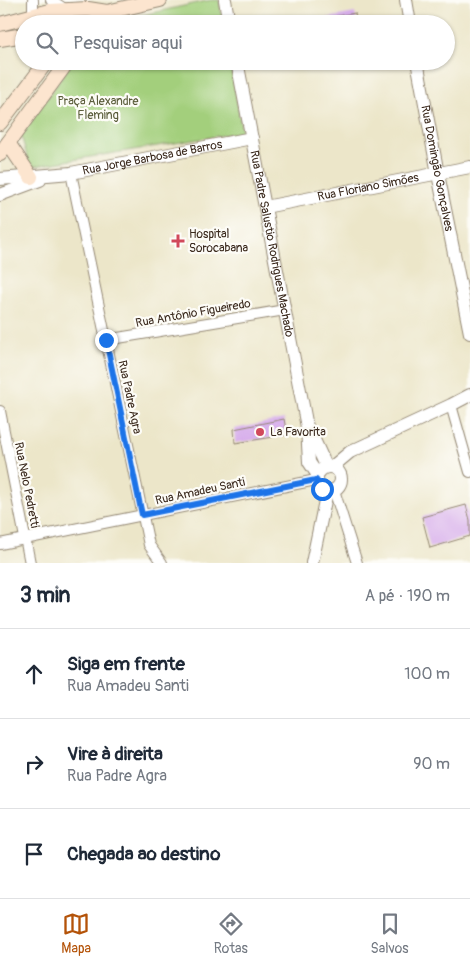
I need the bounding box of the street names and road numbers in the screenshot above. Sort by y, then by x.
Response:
street label: Rua Domingão Gonçalves [417,104,456,233]
street label: Rua Jorge Barbosa de Barros [81,137,224,179]
street label: Rua Padre Salustio Rodrigues Machado [246,149,297,339]
street label: Rua Floriano Simões [316,170,421,205]
street label: Rua Antônio Figueiredo [134,296,252,331]
street label: Rua Padre Agra [114,359,145,436]
street label: Rua Nelo Pedretti [11,441,42,529]
street label: Rua Amadeu Santi [154,475,246,508]

